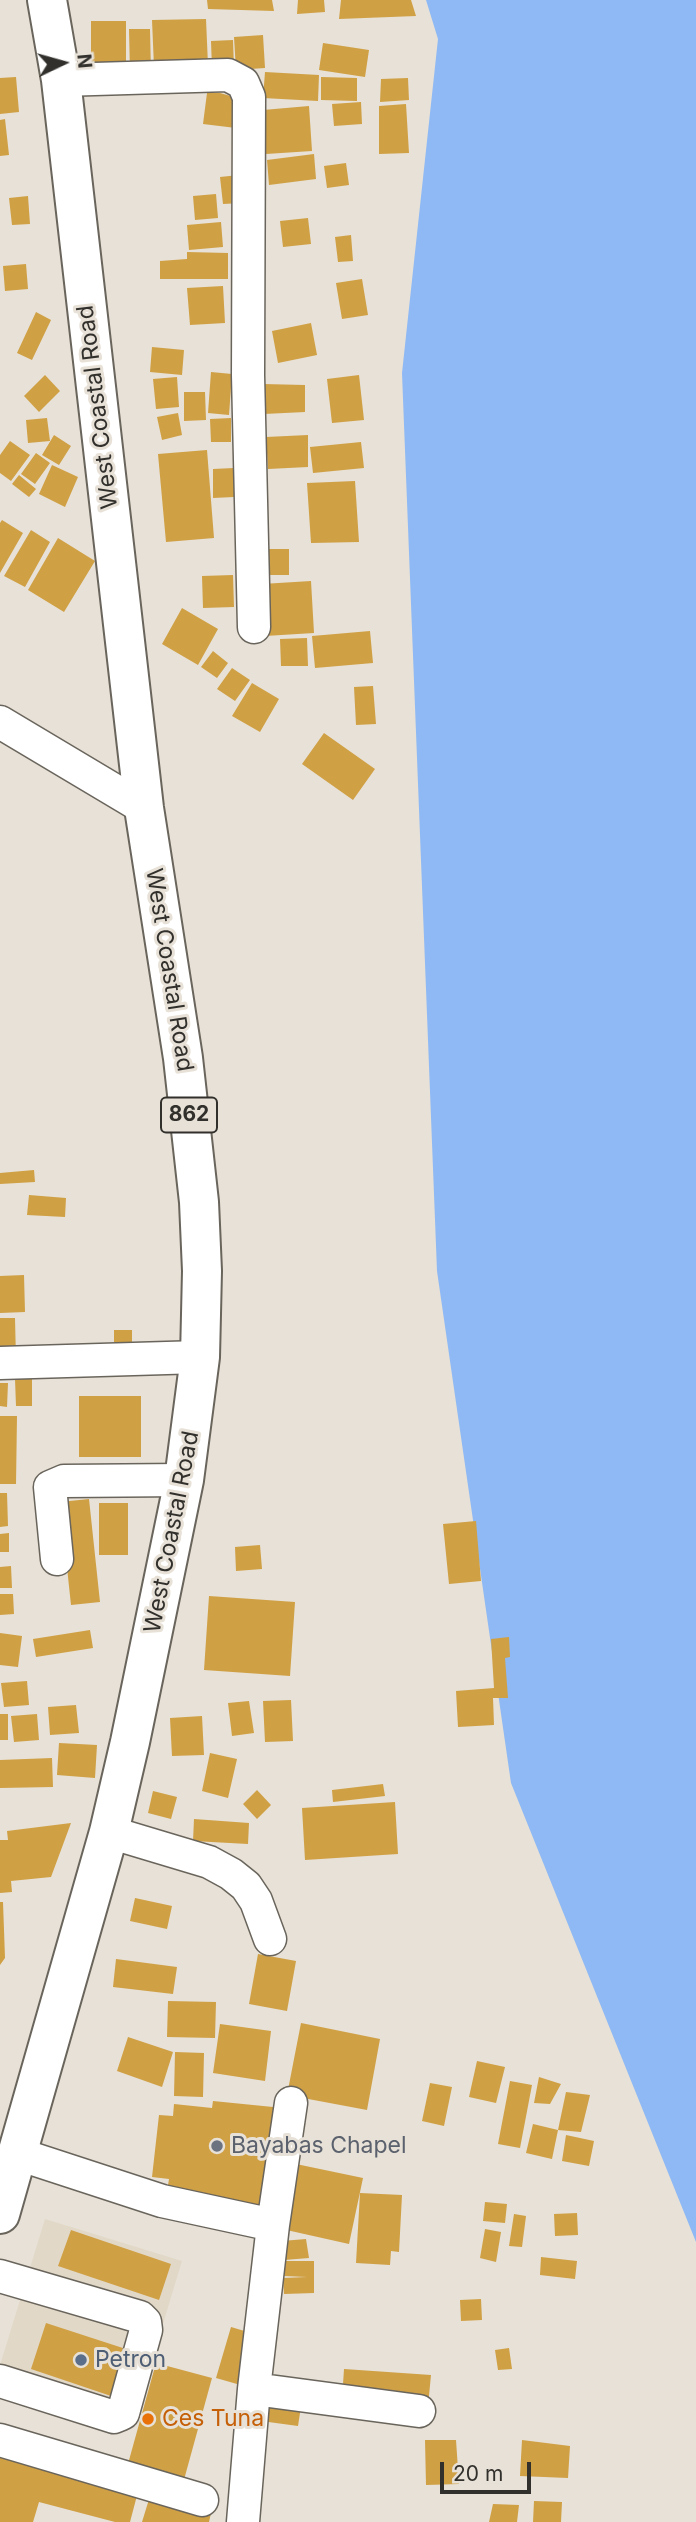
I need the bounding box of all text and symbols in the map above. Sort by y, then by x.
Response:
north arrow [28,28,98,98]
text: N [72,53,97,69]
street label: West Coastal Road [72,304,124,510]
street label: West Coastal Road [139,867,199,1073]
road number: 862 [161,1098,217,1132]
street label: West Coastal Road [139,1429,205,1635]
place label: Bayabas Chapel [231,2132,407,2160]
marker: Bayabas Chapel [209,2138,225,2154]
place label: Petron [95,2346,166,2374]
marker: Petron [73,2352,89,2368]
place label: Ces Tuna [162,2405,264,2433]
marker: Ces Tuna [140,2411,156,2427]
scale bar [444,2448,535,2492]
text: 20 m [453,2461,503,2486]

